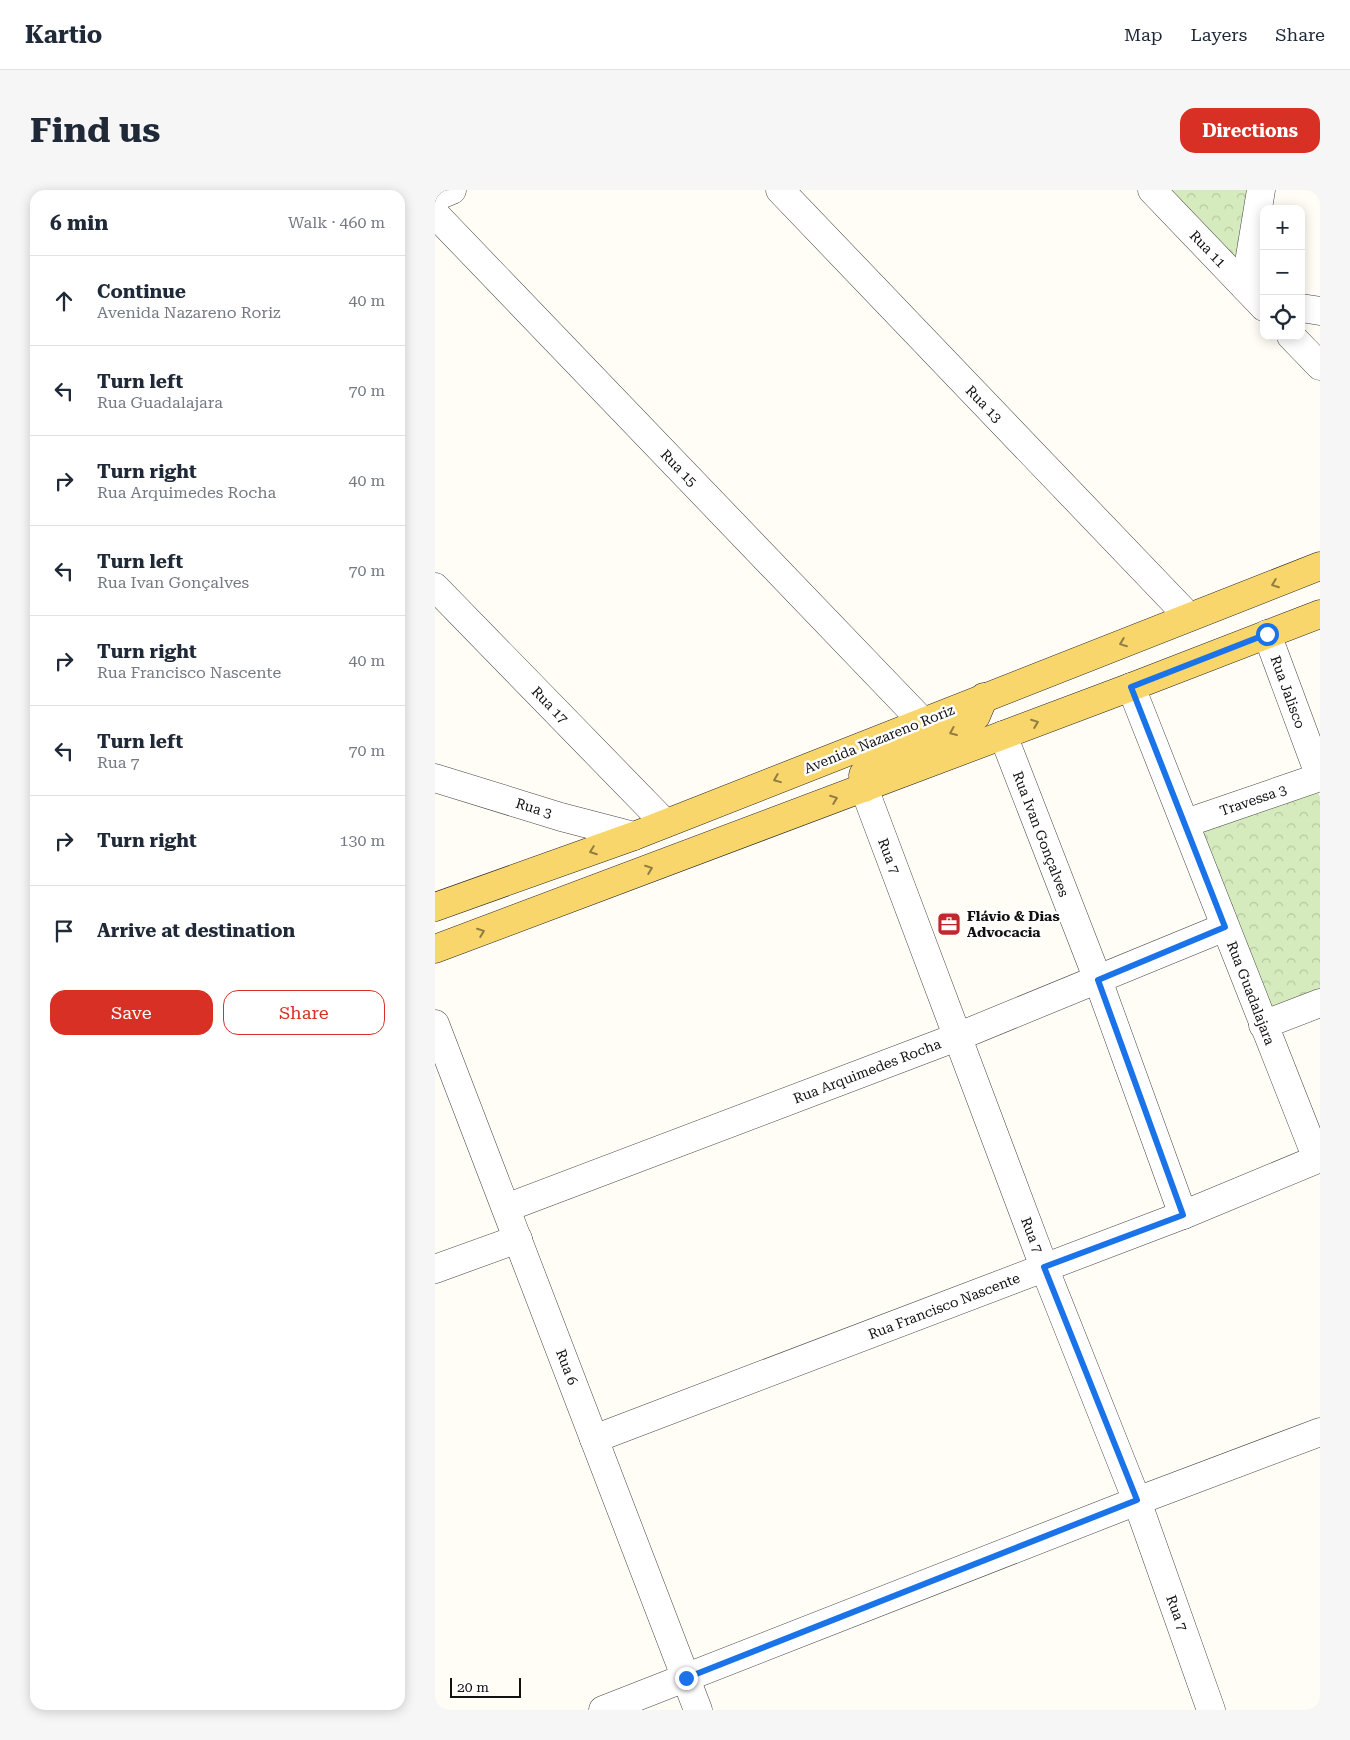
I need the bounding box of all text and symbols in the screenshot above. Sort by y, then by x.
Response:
text: Kartio [25,21,102,49]
text: Map [1124,24,1163,45]
text: Layers [1191,24,1247,45]
text: Share [1275,24,1325,45]
button: Directions [1180,108,1320,153]
text: Find us [30,110,160,151]
map controls [1260,205,1305,340]
button: + [1260,205,1305,250]
text: 6 min [50,211,108,235]
text: Walk · 460 m [288,213,385,232]
street label: Rua 11 [1187,227,1229,271]
button: − [1260,250,1305,295]
text: Continue [97,280,186,303]
icon: ahead [50,287,78,315]
text: 40 m [348,291,385,310]
button: locate [1260,295,1305,340]
text: Avenida Nazareno Roriz [97,303,281,322]
text: Turn left [97,370,183,393]
icon: left [50,377,78,405]
text: 70 m [348,381,385,400]
street label: Rua 13 [963,382,1005,426]
text: Rua Guadalajara [97,393,223,412]
street label: Rua 15 [658,446,700,490]
text: Turn right [97,460,197,483]
icon: right [50,467,78,495]
text: 40 m [348,471,385,490]
text: Rua Arquimedes Rocha [97,483,276,502]
text: Turn left [97,550,183,573]
icon: left [50,557,78,585]
text: 70 m [348,561,385,580]
text: Rua Ivan Gonçalves [97,573,249,592]
one-way arrow [1271,578,1279,588]
route start [1256,623,1279,646]
one-way arrow [1119,637,1128,647]
text: Turn right [97,640,197,663]
icon: right [50,647,78,675]
text: 40 m [348,651,385,670]
street label: Rua Jalisco [1267,653,1309,731]
text: Rua Francisco Nascente [97,663,281,682]
street label: Rua 17 [529,683,571,727]
street label: Avenida Nazareno Roriz [802,701,957,777]
one-way arrow [1030,719,1039,729]
one-way arrow [949,726,958,737]
text: Turn left [97,730,183,753]
icon: left [50,737,78,765]
text: 70 m [348,741,385,760]
text: Rua 7 [97,753,139,772]
street label: Rua Ivan Gonçalves [1010,769,1072,899]
one-way arrow [773,773,782,784]
street label: Travessa 3 [1217,781,1289,819]
street label: Rua 3 [514,795,554,821]
one-way arrow [829,795,838,805]
icon: right [50,827,78,855]
text: Turn right [97,829,197,852]
text: 130 m [339,831,385,850]
street label: Rua 7 [875,836,903,876]
one-way arrow [589,845,597,855]
one-way arrow [644,864,653,875]
place label: Flávio & Dias Advocacia [967,908,1060,940]
office icon: Flávio & Dias Advocacia [936,911,962,937]
icon: arrive [50,917,78,945]
text: Arrive at destination [97,919,295,942]
one-way arrow [476,928,484,938]
street label: Rua Guadalajara [1224,939,1278,1048]
button: Save [50,990,213,1035]
button: Share [223,990,385,1035]
street label: Rua Arquimedes Rocha [791,1035,943,1107]
street label: Rua 7 [1018,1215,1046,1255]
street label: Rua Francisco Nascente [866,1270,1022,1342]
street label: Rua 6 [553,1347,581,1387]
street label: Rua 7 [1163,1593,1191,1633]
route end [675,1667,698,1690]
scale bar [450,1675,521,1698]
text: 20 m [457,1679,489,1695]

